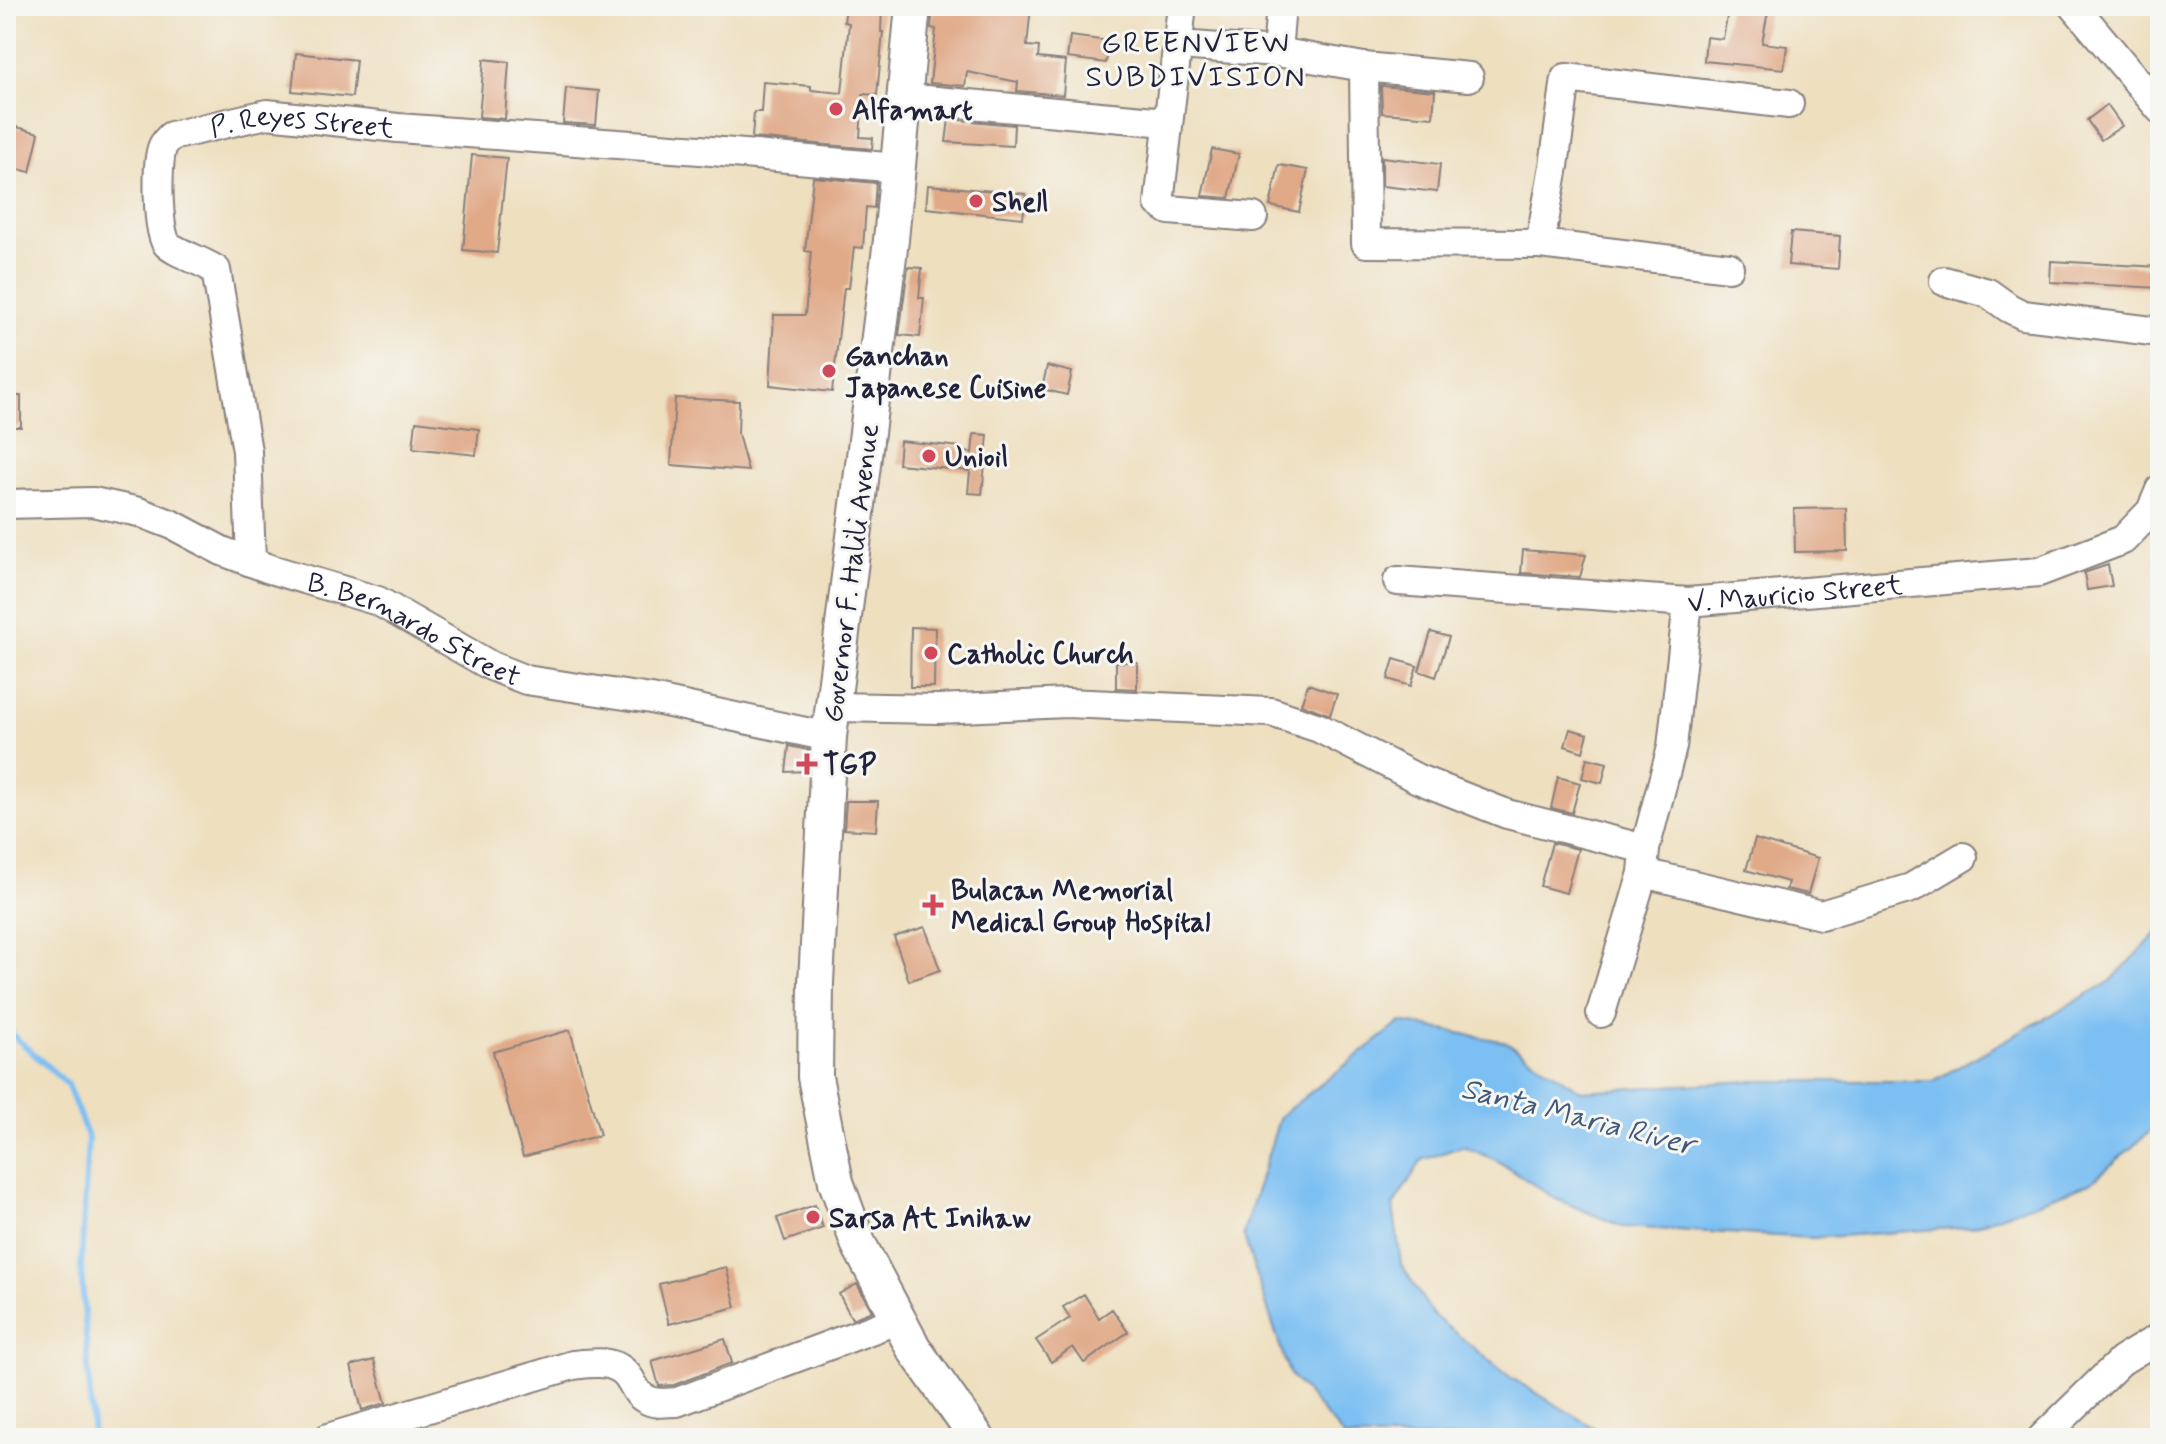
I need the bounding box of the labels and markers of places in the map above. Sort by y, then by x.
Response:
place label: Alfamart [852,93,973,130]
marker: Alfamart [827,100,845,118]
place label: Shell [992,185,1048,222]
marker: Shell [967,192,985,210]
place label: Ganchan Japanese Cuisine [845,339,1047,408]
marker: Ganchan Japanese Cuisine [820,362,838,380]
place label: Unioil [945,440,1008,477]
marker: Unioil [920,447,938,465]
place label: Catholic Church [947,637,1134,674]
marker: Catholic Church [922,644,940,662]
place label: TGP [823,748,877,785]
marker: TGP [798,755,816,773]
place label: Bulacan Memorial Medical Group Hospital [951,873,1211,942]
marker: Bulacan Memorial Medical Group Hospital [922,894,944,916]
place label: Sarsa At Inihaw [829,1201,1032,1238]
marker: Sarsa At Inihaw [804,1208,822,1226]

